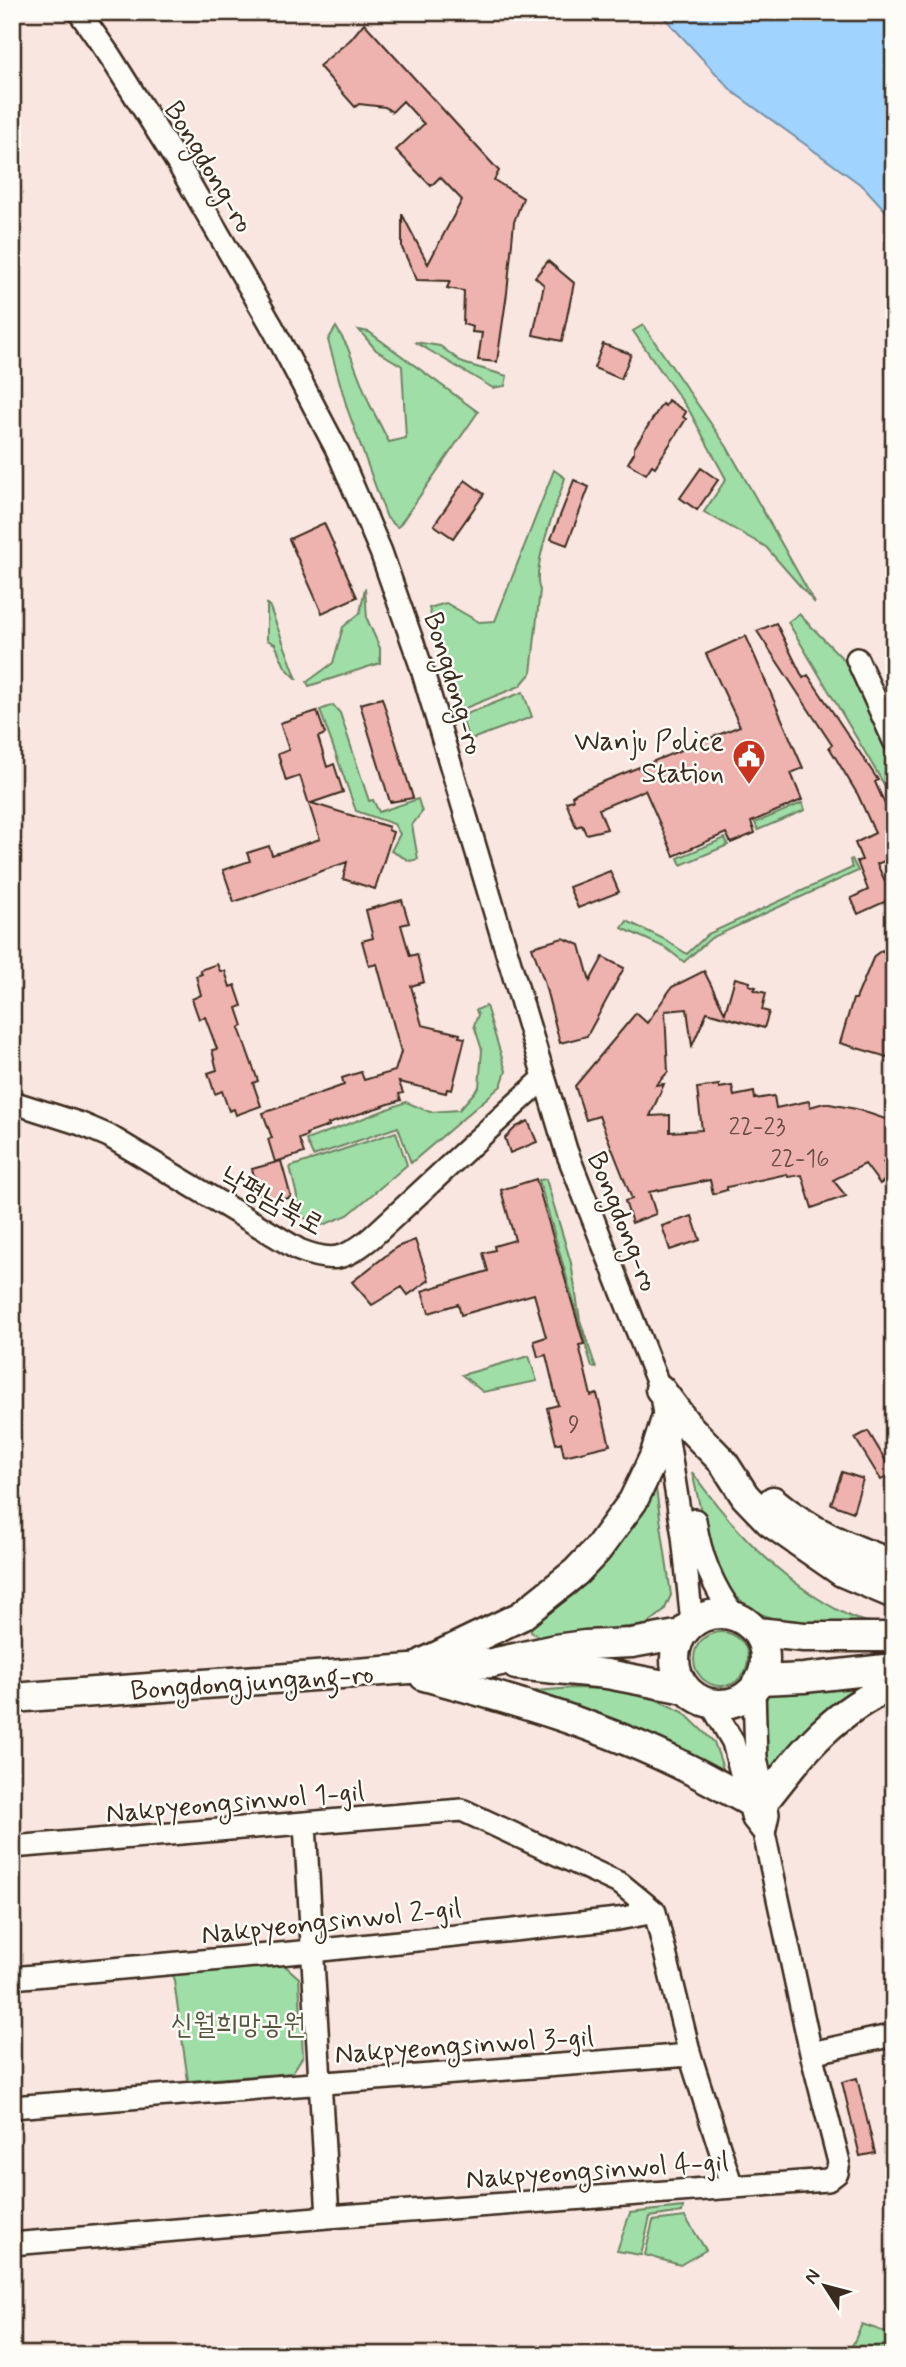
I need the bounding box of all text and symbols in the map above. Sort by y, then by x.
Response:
street label: Bongdong-ro [152,95,262,241]
street label: Bongdong-ro [411,608,492,760]
place label: Wanju Police Station [574,724,724,793]
public building icon: Wanju Police Station [730,737,768,786]
house number: 22-23 [728,1112,786,1143]
house number: 22-16 [770,1144,830,1175]
street label: Bongdong-ro [575,1147,666,1298]
street label: 낙평남북로 [214,1158,330,1245]
house number: 9 [568,1410,580,1441]
street label: Bongdongjungang-ro [129,1657,375,1713]
street label: Nakpyeongsinwol 1-gil [104,1774,366,1835]
street label: Nakpyeongsinwol 2-gil [200,1890,463,1957]
park label: 신월희망공원 [170,2007,306,2044]
street label: Nakpyeongsinwol 3-gil [333,2019,595,2076]
street label: Nakpyeongsinwol 4-gil [465,2144,730,2201]
north arrow [790,2252,860,2322]
text: N [799,2264,826,2289]

